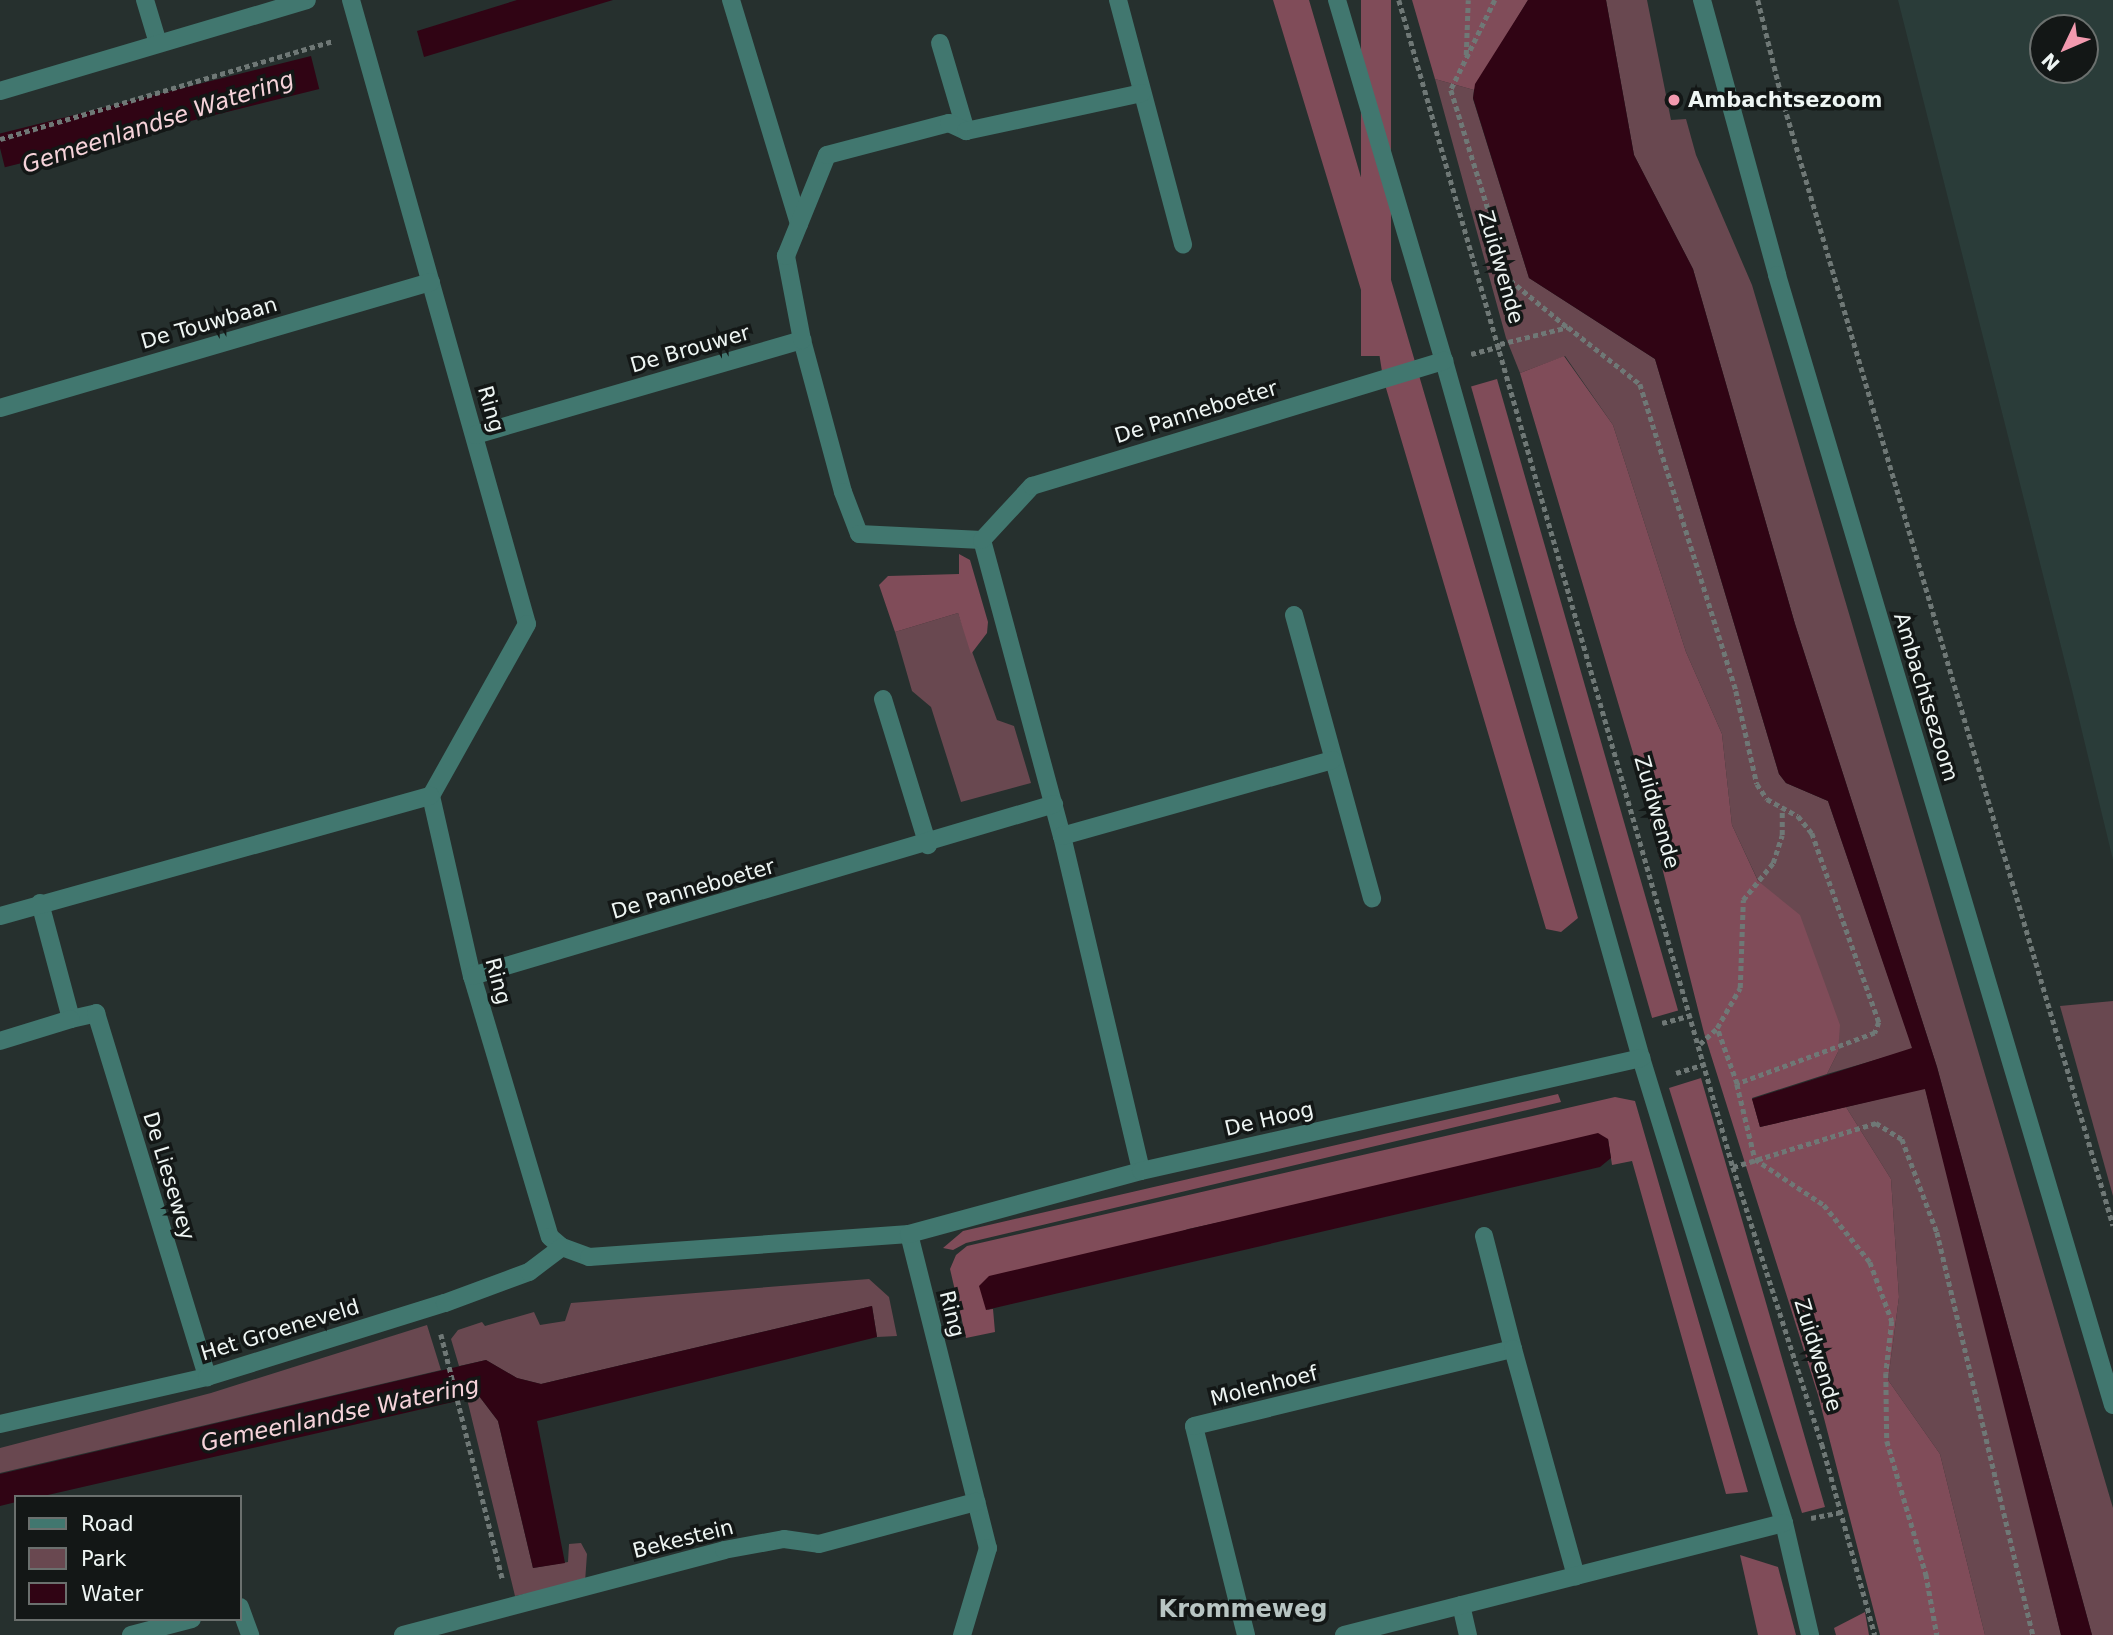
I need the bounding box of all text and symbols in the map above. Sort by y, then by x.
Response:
north arrow [2029,14,2099,84]
text: N [2037,49,2064,76]
water label: Gemeenlandse Watering [19,65,297,179]
place label: Ambachtsezoom [1688,87,1882,113]
marker: Ambachtsezoom [1666,92,1682,108]
street label: Zuidwende [1473,208,1529,326]
street label: De Touwbaan [138,291,280,355]
street label: De Brouwer [627,320,753,378]
street label: De Panneboeter [1112,375,1280,449]
street label: Ring [472,383,510,435]
street label: Ambachtsezoom [1888,610,1964,784]
street label: Zuidwende [1629,753,1685,871]
street label: De Panneboeter [608,854,778,924]
street label: Ring [480,955,516,1007]
street label: De Hoog [1222,1097,1316,1141]
street label: De Liesewey [138,1109,200,1243]
street label: Ring [934,1288,970,1340]
street label: Het Groeneveld [198,1294,362,1366]
street label: Zuidwende [1789,1296,1847,1414]
street label: Molenhoef [1208,1361,1320,1411]
water label: Gemeenlandse Watering [198,1371,482,1457]
legend [14,1495,242,1621]
text: Road [81,1512,134,1536]
street label: Bekestein [630,1514,736,1564]
text: Park [81,1547,126,1571]
text: Water [81,1582,143,1606]
district label: Krommeweg [1159,1596,1327,1624]

